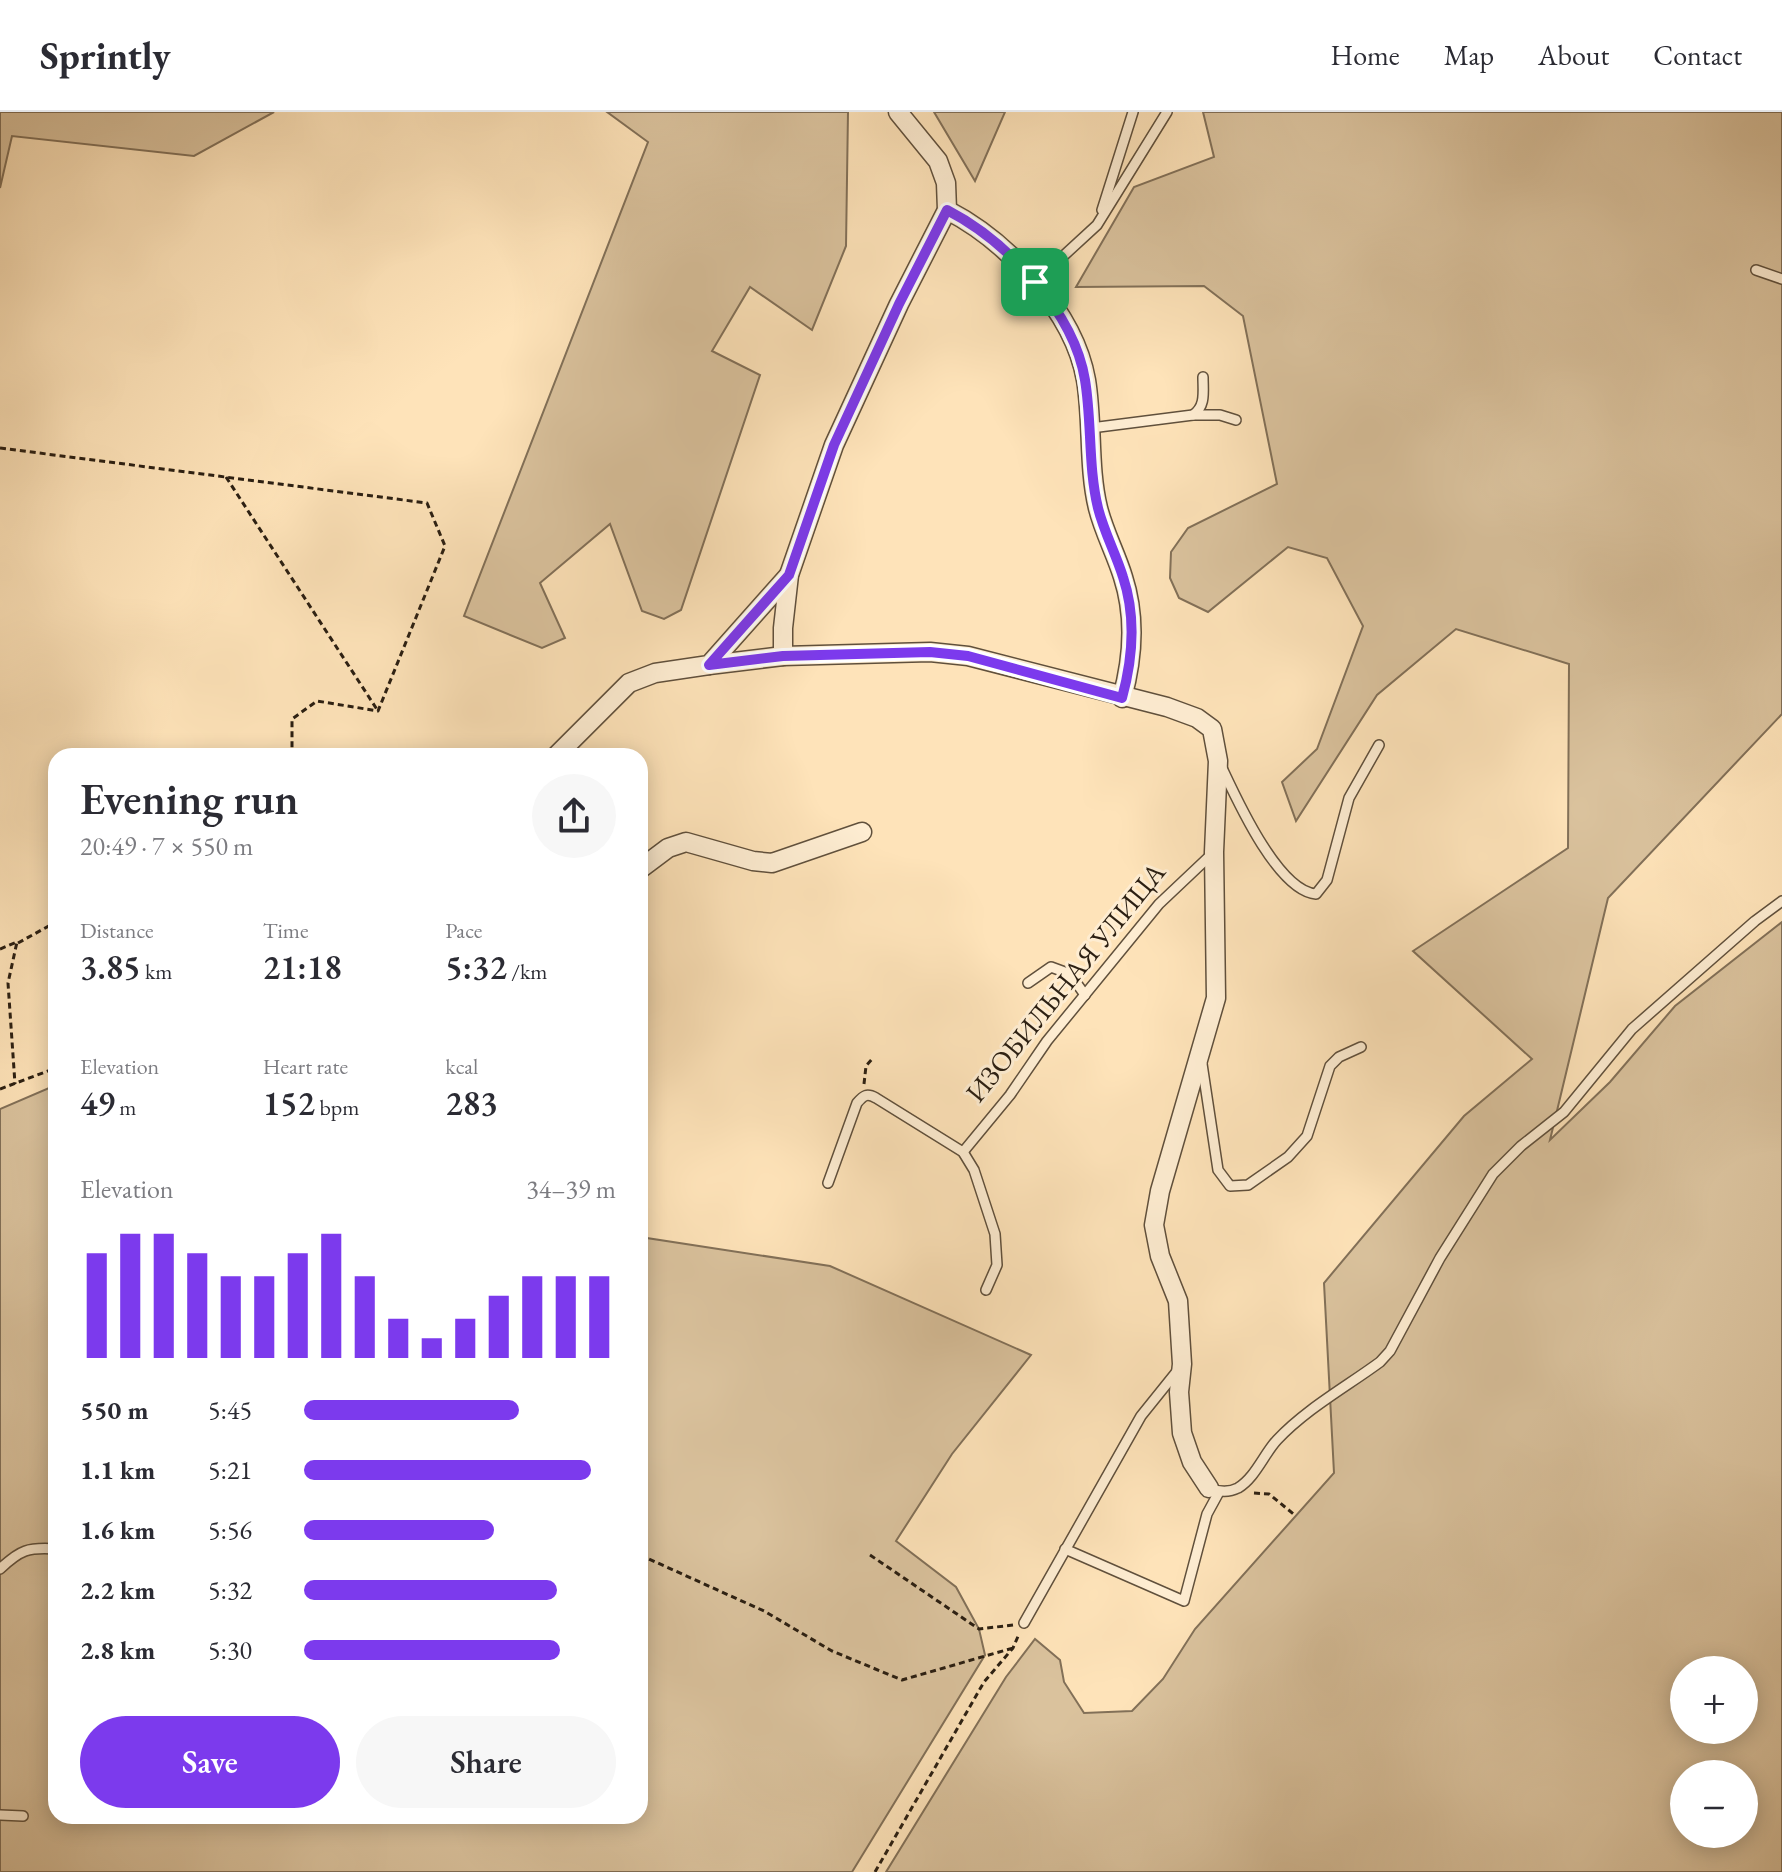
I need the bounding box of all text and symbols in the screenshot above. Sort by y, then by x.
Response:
text: Sprintly [40,31,170,80]
text: Home [1330,37,1400,73]
text: Map [1444,37,1494,73]
text: About [1538,37,1609,73]
text: Contact [1653,37,1742,73]
pin [1001,248,1069,316]
icon: arrive [1013,260,1057,304]
text: Evening run [80,770,299,827]
button: share [532,774,616,858]
text: 20:49 · 7 × 550 m [80,829,253,863]
street label: ИЗОБИЛЬНАЯ УЛИЦА [957,854,1173,1109]
text: Distance [80,916,153,945]
text: Time [263,916,308,945]
text: Pace [445,916,482,945]
text: 3.85 [80,945,141,989]
text: 21:18 [263,945,342,989]
text: 5:32 [445,945,507,989]
text: km [141,957,172,986]
text: /km [507,957,548,986]
text: Elevation [80,1052,159,1081]
text: Heart rate [263,1052,348,1081]
text: kcal [445,1052,478,1081]
text: 49 [80,1081,115,1125]
text: 152 [263,1081,315,1125]
text: 283 [445,1081,498,1125]
text: m [115,1093,136,1122]
text: bpm [315,1093,359,1122]
text: Elevation [80,1172,174,1206]
text: 34–39 m [526,1172,616,1206]
text: 550 m [80,1393,148,1427]
text: 5:45 [208,1393,252,1427]
text: 1.1 km [80,1453,155,1487]
text: 5:21 [208,1453,252,1487]
text: 1.6 km [80,1513,155,1547]
text: 5:56 [208,1513,252,1547]
text: 2.2 km [80,1573,155,1607]
text: 5:32 [208,1573,252,1607]
text: 2.8 km [80,1633,155,1667]
text: 5:30 [208,1633,252,1667]
map controls [1670,1656,1758,1848]
button: + [1670,1656,1758,1744]
button: Save [80,1716,340,1808]
button: Share [356,1716,616,1808]
button: − [1670,1760,1758,1848]

